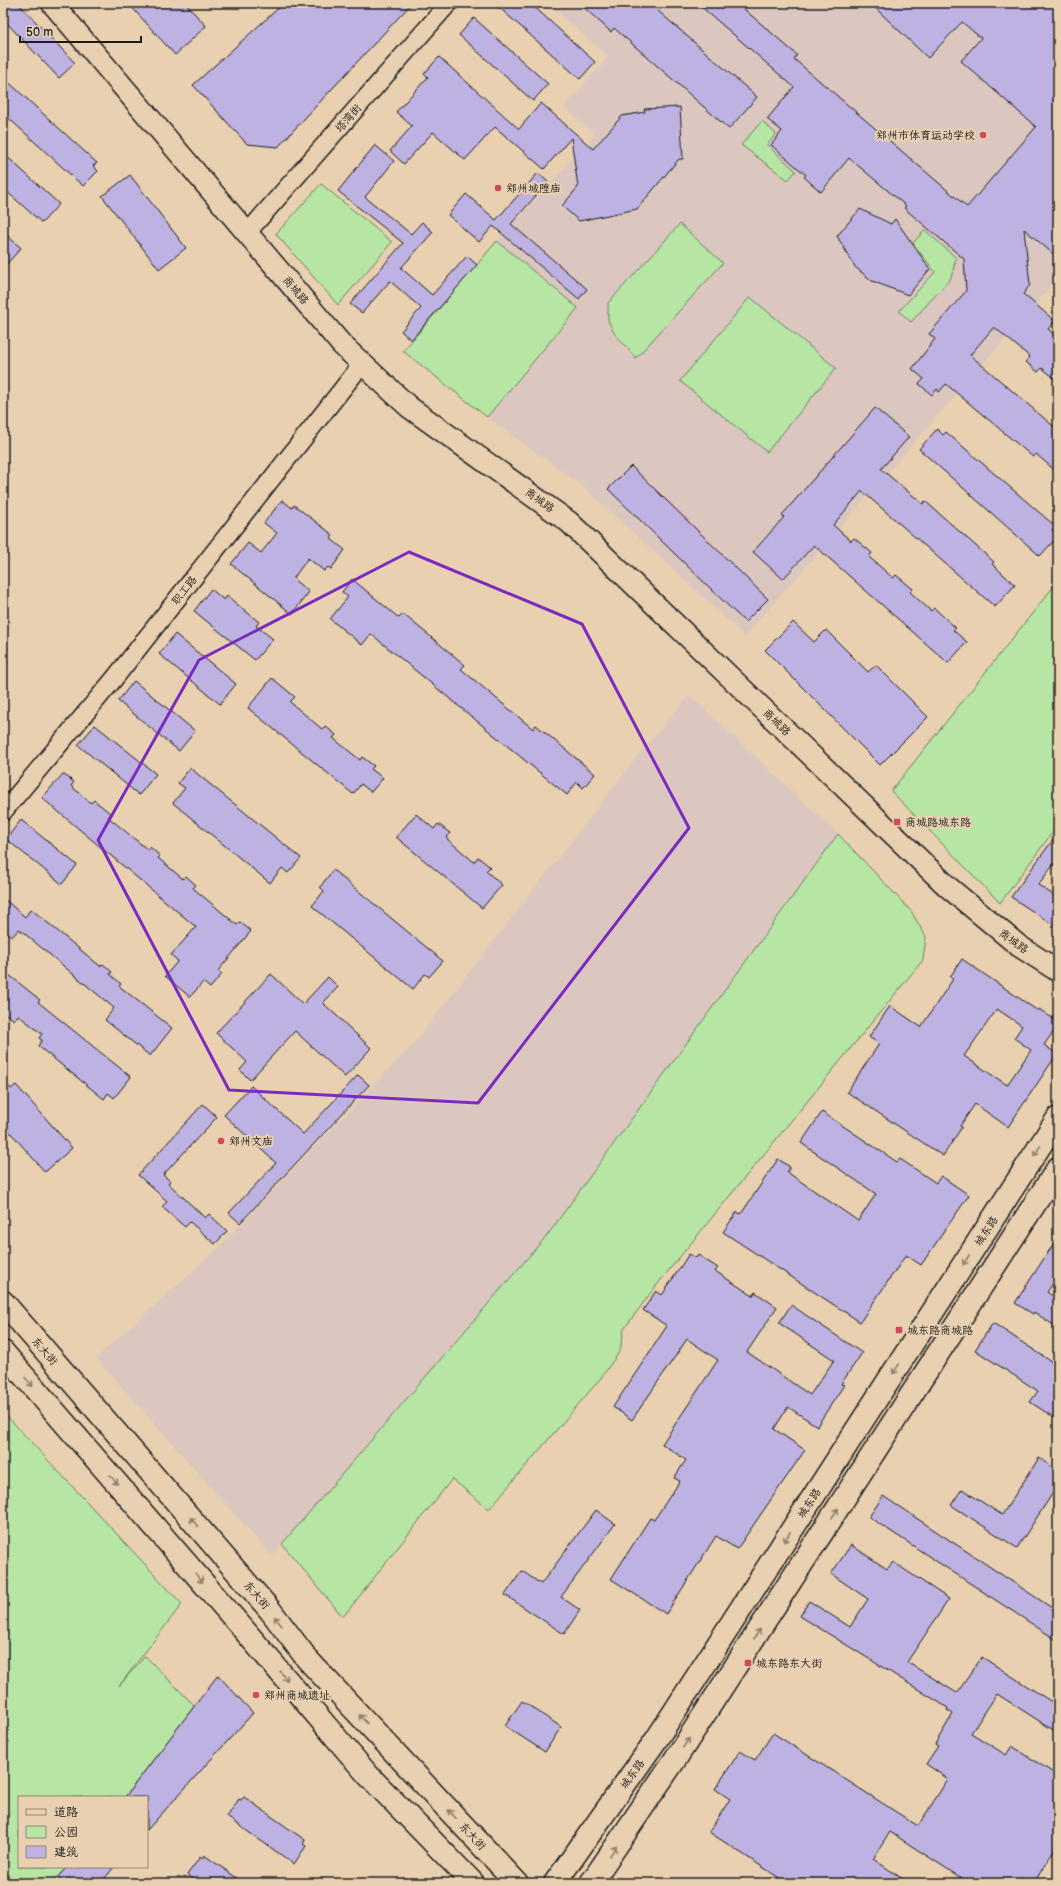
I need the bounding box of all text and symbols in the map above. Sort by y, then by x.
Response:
scale bar [20,18,141,44]
text: 50 m [26,25,53,40]
street label: 塔湾街 [333,101,365,135]
place label: 郑州市体育运动学校 [876,129,975,142]
marker: 郑州市体育运动学校 [978,130,988,140]
place label: 郑州城隍庙 [506,182,561,195]
marker: 郑州城隍庙 [493,183,503,193]
street label: 商城路 [280,274,311,307]
street label: 商城路 [523,485,557,515]
street label: 职工路 [169,573,200,607]
street label: 商城路 [760,706,793,738]
place label: 商城路城东路 [905,816,971,829]
marker: 商城路城东路 [892,817,902,827]
street label: 商城路 [997,926,1031,956]
place label: 郑州文庙 [229,1135,273,1148]
marker: 郑州文庙 [216,1136,226,1146]
one-way arrow [1033,1145,1041,1156]
street label: 城东路 [972,1214,1001,1249]
one-way arrow [962,1254,970,1265]
place label: 城东路商城路 [907,1324,973,1337]
marker: 城东路商城路 [894,1325,904,1335]
street label: 东大街 [29,1335,61,1369]
one-way arrow [891,1364,900,1375]
one-way arrow [24,1377,33,1387]
one-way arrow [109,1475,118,1485]
street label: 城东路 [795,1486,824,1521]
one-way arrow [831,1508,839,1519]
one-way arrow [189,1517,198,1527]
one-way arrow [783,1532,791,1543]
one-way arrow [195,1573,204,1583]
street label: 东大街 [241,1579,273,1613]
one-way arrow [274,1615,283,1626]
one-way arrow [753,1628,761,1640]
place label: 城东路东大街 [756,1657,823,1670]
marker: 城东路东大街 [743,1658,753,1668]
one-way arrow [280,1671,289,1682]
place label: 郑州商城遗址 [264,1689,330,1702]
marker: 郑州商城遗址 [251,1690,261,1700]
one-way arrow [359,1714,368,1724]
one-way arrow [682,1738,690,1749]
street label: 城东路 [618,1757,647,1792]
legend [18,1796,148,1868]
text: 道路 [54,1805,78,1820]
one-way arrow [447,1809,457,1819]
street label: 东大街 [457,1820,489,1854]
text: 公园 [54,1825,78,1840]
text: 建筑 [54,1845,78,1860]
one-way arrow [609,1846,617,1857]

